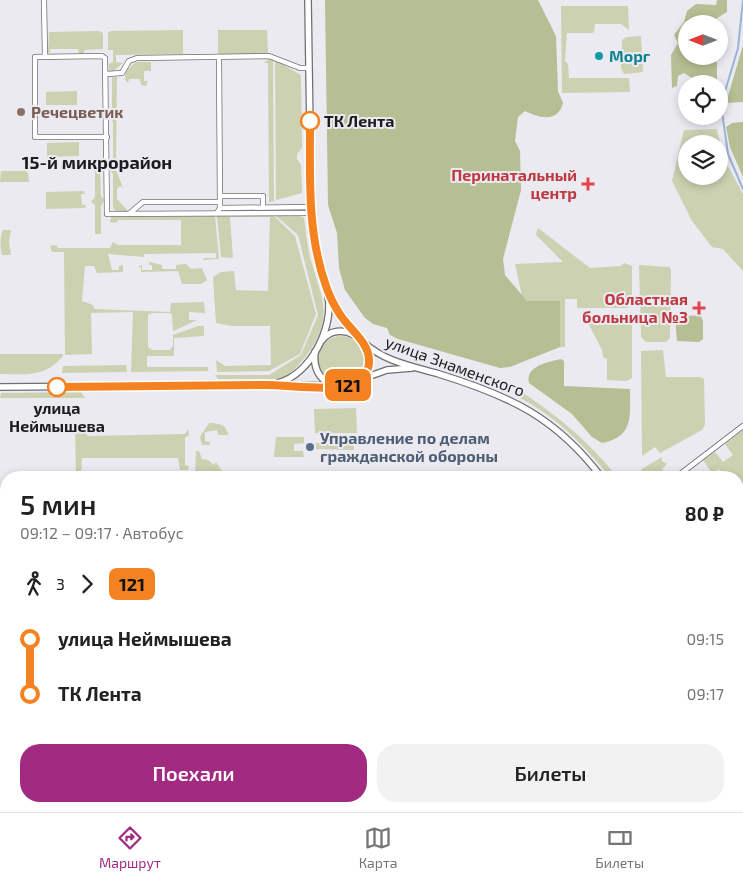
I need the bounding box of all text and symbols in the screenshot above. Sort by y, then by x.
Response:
north arrow [678,15,728,65]
map controls [678,15,728,185]
place label: Морг [609,46,651,65]
marker: Морг [593,50,605,62]
button: locate [678,75,728,125]
place label: Речецветик [31,102,123,121]
marker: Речецветик [15,106,27,118]
marker: ТК Лента [300,111,320,131]
place label: ТК Лента [324,111,394,130]
button: layers [678,135,728,185]
district label: 15-й микрорайон [22,151,172,173]
place label: Перинатальный центр [451,165,577,202]
marker: Перинатальный центр [581,177,595,191]
place label: Областная больница №3 [582,289,688,326]
marker: Областная больница №3 [692,301,706,315]
street label: улица Знаменского [383,331,527,401]
line badge: 121 [319,369,377,401]
text: 121 [335,374,361,396]
marker: улица Неймышева [47,377,67,397]
place label: улица Неймышева [9,398,105,435]
place label: Управление по делам гражданской обороны [320,428,498,465]
marker: Управление по делам гражданской обороны [304,441,316,453]
text: 5 мин [20,487,96,521]
text: 80 ₽ [685,502,724,525]
text: 09:12 – 09:17 · Автобус [20,523,184,542]
icon: walk [20,570,48,598]
icon: forward [73,570,101,598]
text: 121 [119,573,145,595]
text: 3 [56,574,65,593]
text: улица Неймышева [58,627,232,650]
text: 09:15 [686,629,724,648]
text: ТК Лента [58,682,142,705]
text: 09:17 [687,684,724,703]
button: Поехали [20,744,367,802]
button: Билеты [377,744,724,802]
tab: Маршрут [99,824,161,871]
tab: Карта [359,824,398,871]
tab: Билеты [595,824,644,871]

